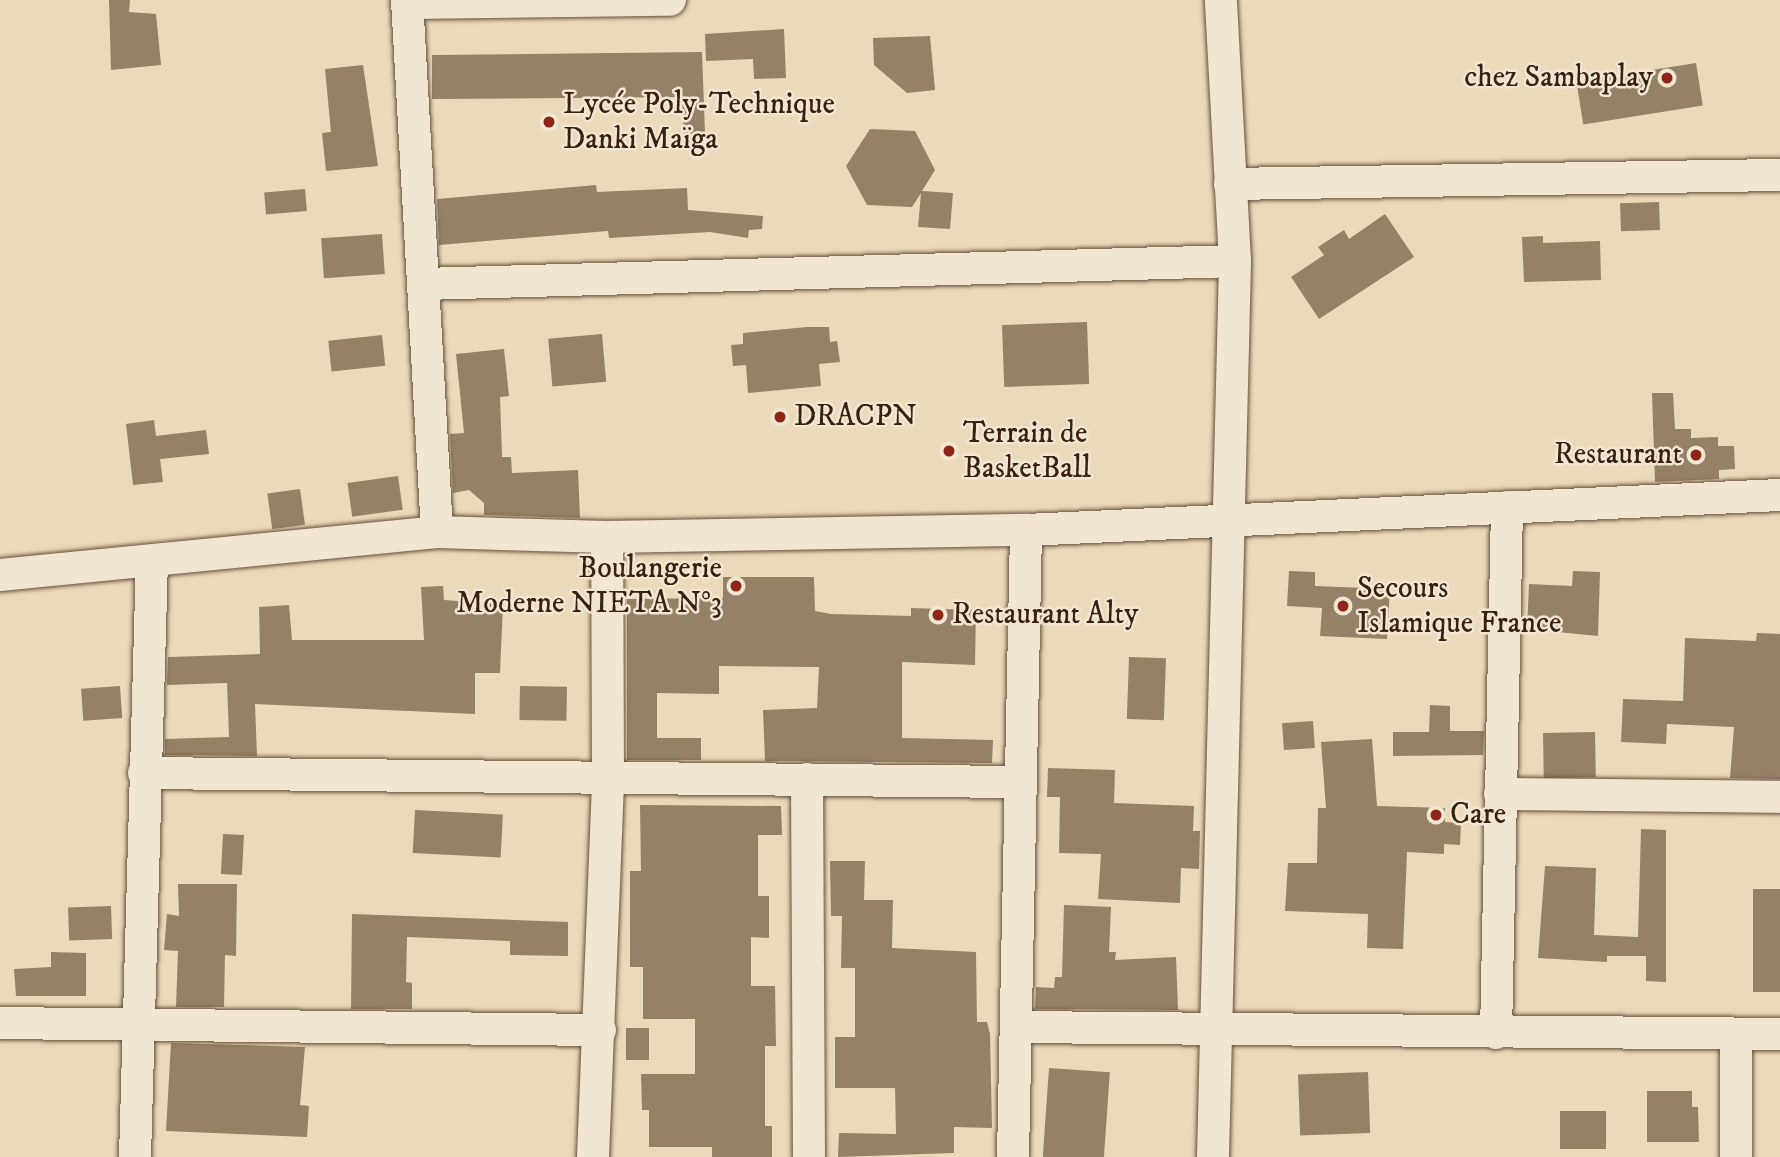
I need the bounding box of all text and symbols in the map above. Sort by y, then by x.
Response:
place label: chez Sambaplay [1464,60,1653,96]
marker: chez Sambaplay [1659,70,1675,86]
place label: Lycée Poly-Technique Danki Maïga [563,87,835,158]
marker: Lycée Poly-Technique Danki Maïga [541,114,557,130]
place label: DRACPN [794,399,917,435]
marker: DRACPN [772,409,788,425]
place label: Terrain de BasketBall [963,416,1091,486]
place label: Restaurant [1554,437,1682,473]
marker: Terrain de BasketBall [941,443,957,459]
marker: Restaurant [1688,447,1704,463]
place label: Boulangerie Moderne NIETA N°3 [456,551,722,622]
place label: Secours Islamique France [1357,571,1561,642]
marker: Boulangerie Moderne NIETA N°3 [728,578,744,594]
place label: Restaurant Alty [952,597,1138,633]
marker: Secours Islamique France [1335,598,1351,614]
marker: Restaurant Alty [930,607,946,623]
place label: Care [1450,797,1506,833]
marker: Care [1428,807,1444,823]

